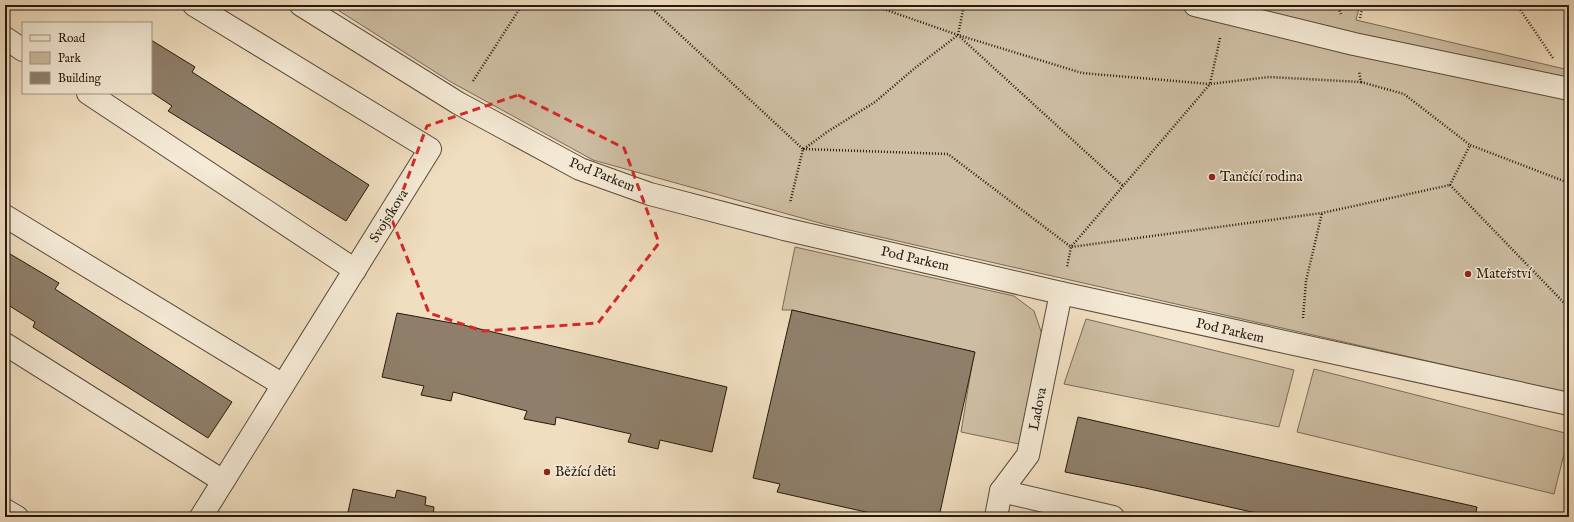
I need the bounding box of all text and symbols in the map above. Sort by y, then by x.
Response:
legend [22,22,152,94]
text: Road [58,31,86,46]
text: Park [58,51,81,66]
text: Building [58,71,102,86]
street label: Pod Parkem [566,154,638,196]
place label: Tančící rodina [1220,168,1304,186]
marker: Tančící rodina [1207,172,1217,182]
street label: Svojsíkova [366,185,413,246]
street label: Pod Parkem [879,242,951,276]
place label: Mateřství [1476,265,1533,283]
marker: Mateřství [1463,269,1473,279]
street label: Pod Parkem [1194,314,1266,348]
street label: Ladova [1025,385,1051,432]
place label: Běžící děti [555,463,616,481]
marker: Běžící děti [542,467,552,477]

